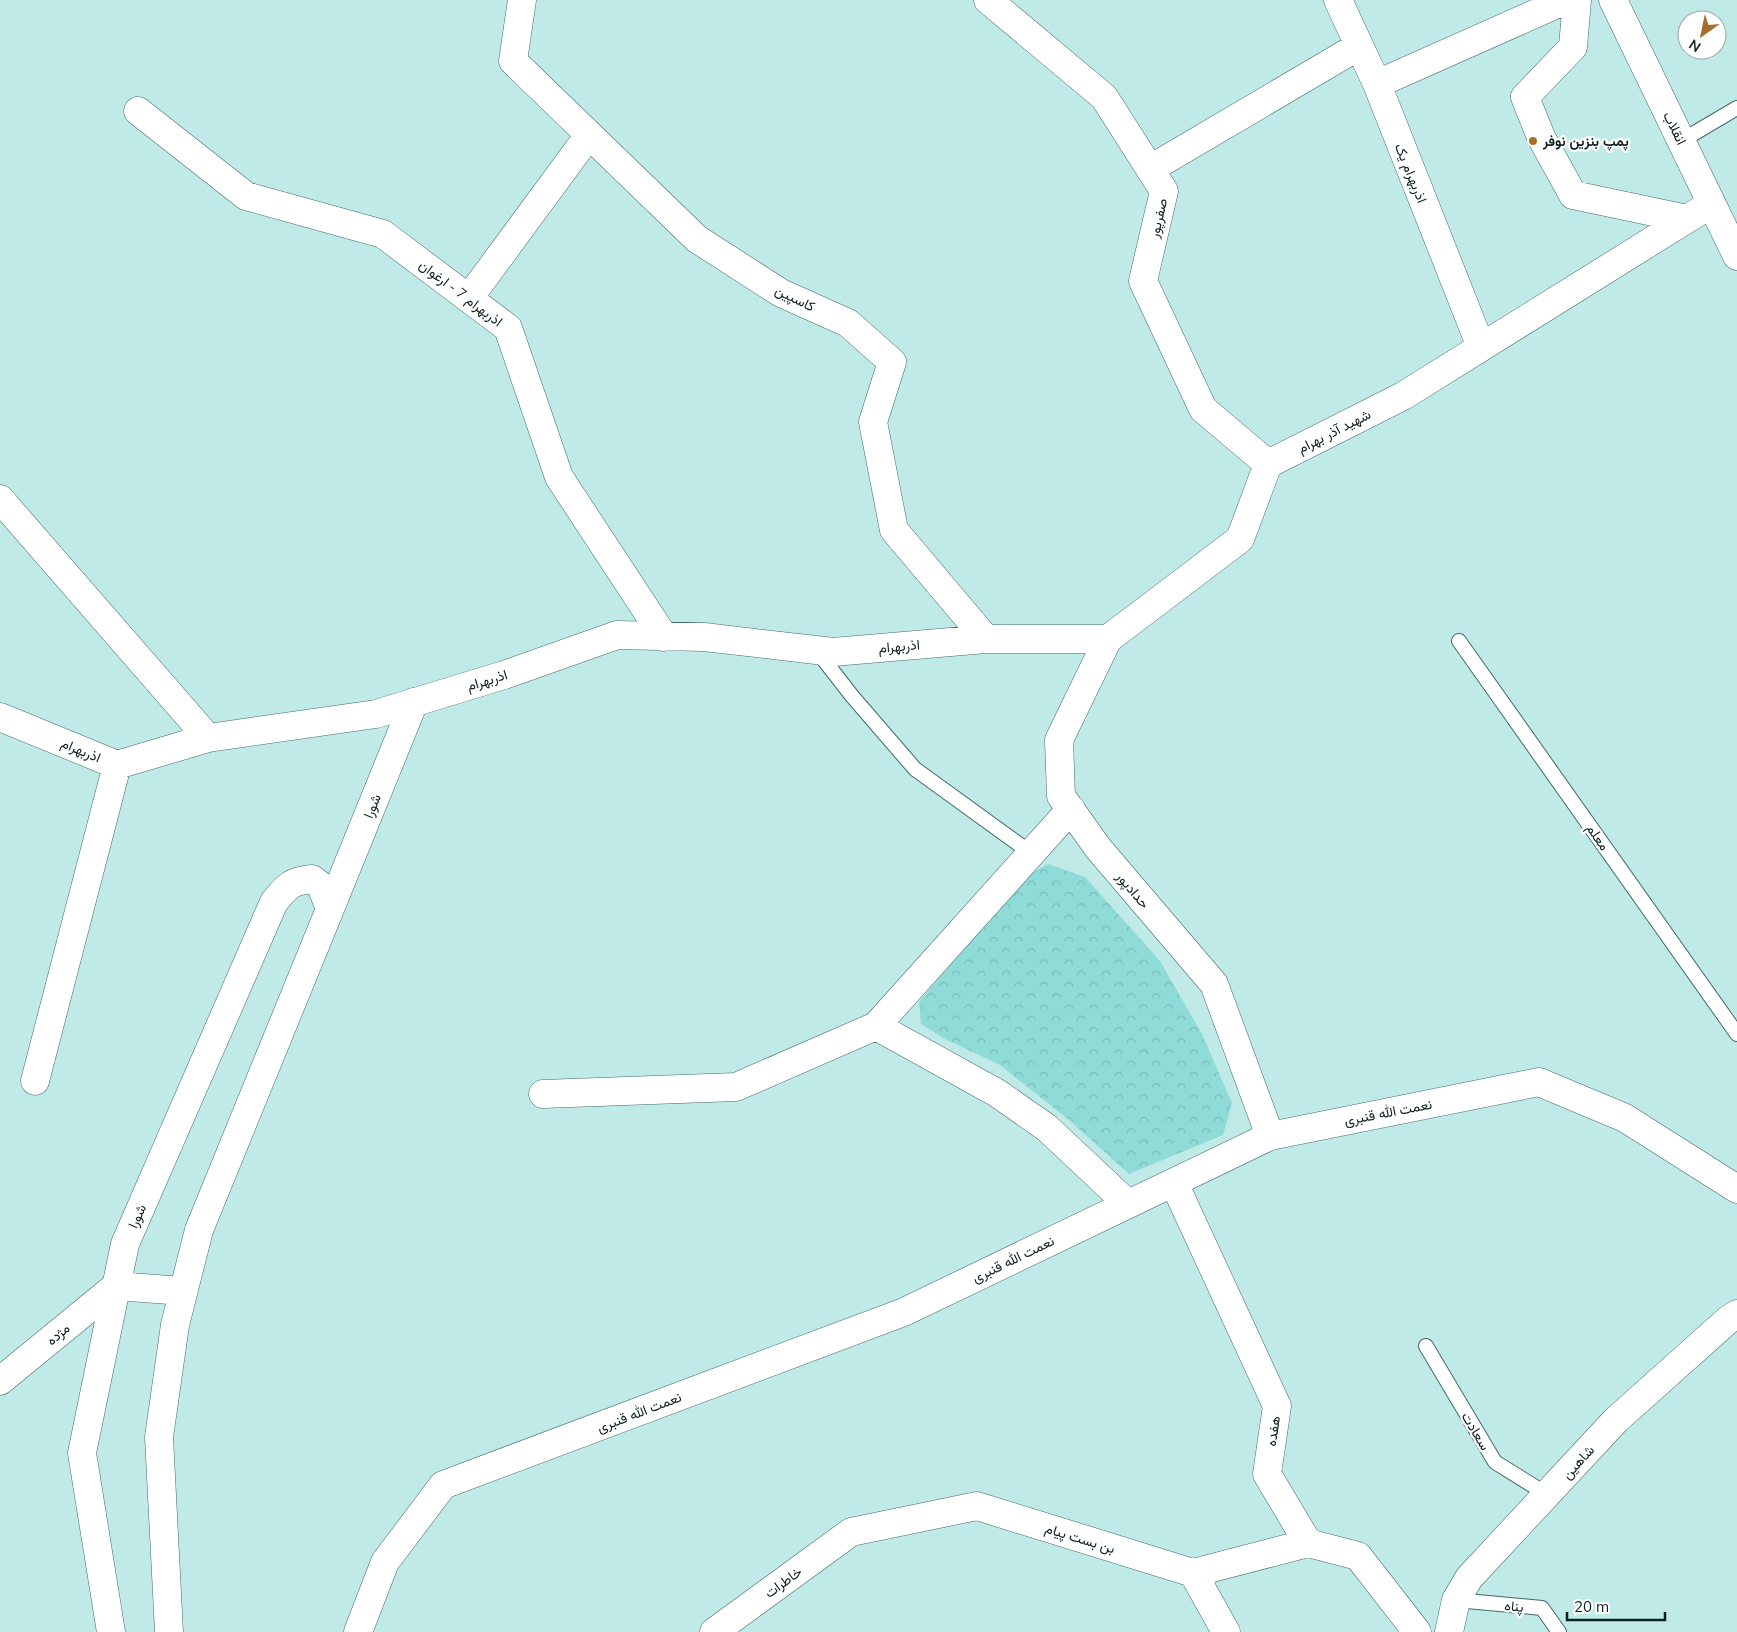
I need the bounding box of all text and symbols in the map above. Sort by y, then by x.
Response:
north arrow [1677,10,1727,60]
text: N [1686,35,1704,56]
street label: انقلاب [1659,108,1691,148]
place label: پمپ بنزین نوفر [1542,132,1629,151]
marker: پمپ بنزین نوفر [1527,135,1539,147]
street label: اذربهرام یک [1391,141,1431,205]
street label: صفرپور [1144,196,1172,241]
street label: اذربهرام 7 - ارغوان [416,256,506,330]
street label: کاسپین [772,281,818,316]
street label: شهید آذر بهرام [1294,405,1374,457]
street label: اذربهرام [878,635,920,657]
street label: اذربهرام [465,665,509,695]
street label: اذربهرام [58,734,104,766]
street label: شورا [359,791,385,821]
street label: معلم [1582,820,1614,854]
street label: حدادپور [1111,867,1154,913]
street label: نعمت الله قنبری [1342,1095,1434,1129]
street label: شورا [124,1201,150,1231]
street label: نعمت الله قنبری [969,1231,1057,1287]
street label: مژده [43,1319,73,1349]
street label: نعمت الله قنبری [594,1388,684,1436]
street label: سعادت [1458,1409,1494,1453]
street label: هفده [1262,1414,1284,1448]
street label: شاهین [1558,1441,1598,1483]
street label: بن بست پیام [1042,1519,1117,1558]
street label: خاطرات [761,1562,805,1602]
scale bar [1567,1590,1664,1622]
street label: پناه [1503,1596,1525,1617]
text: 20 m [1574,1597,1609,1616]

